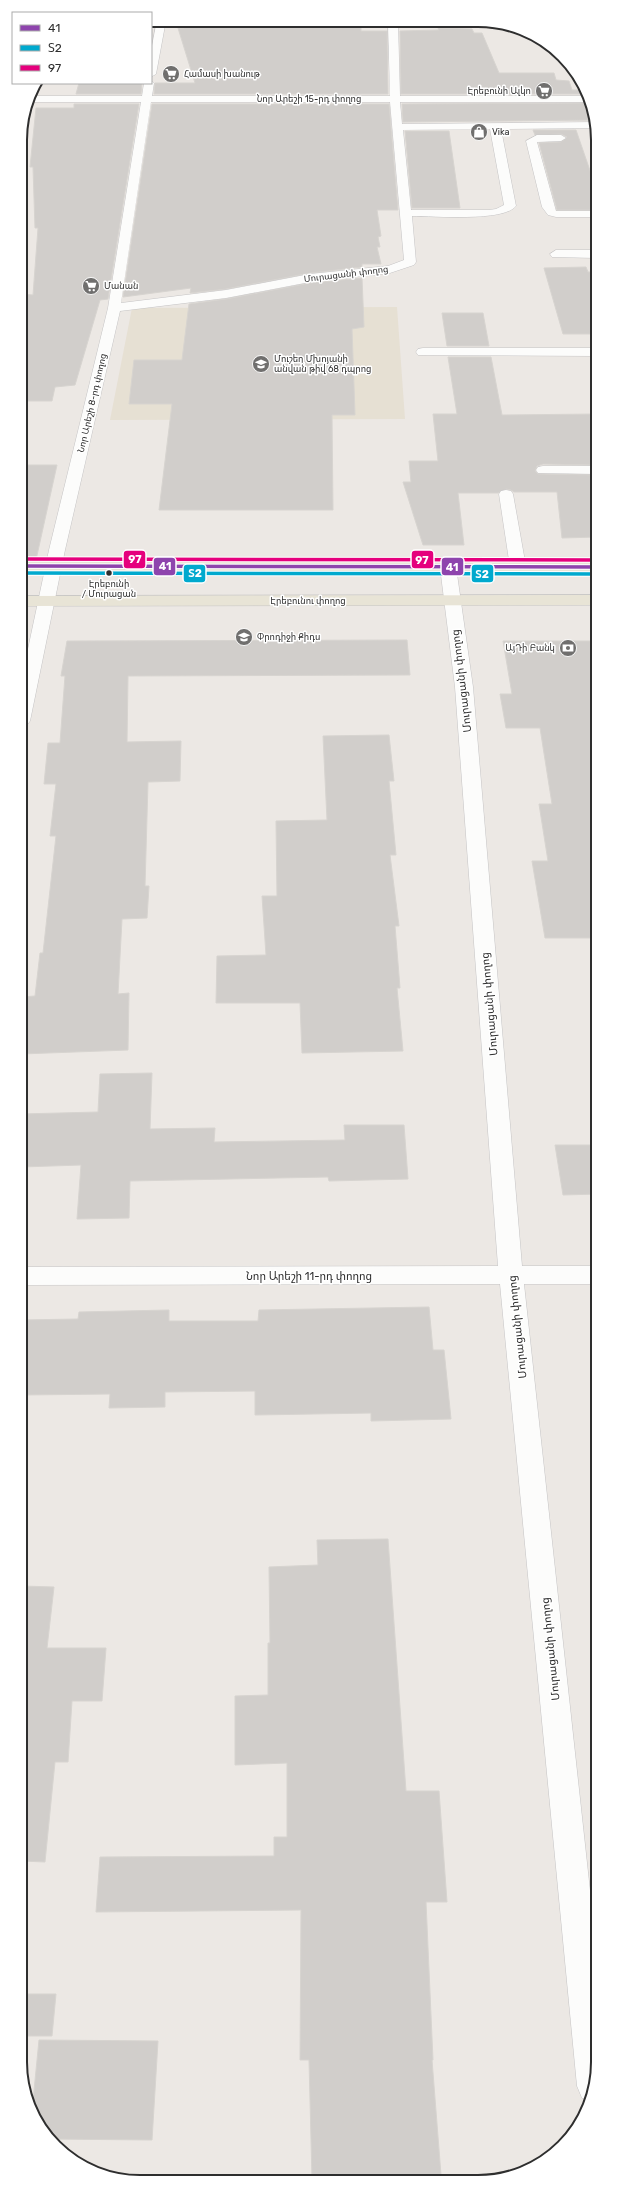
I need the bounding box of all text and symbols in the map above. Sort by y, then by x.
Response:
legend [12,12,152,84]
text: 41 [48,21,60,35]
text: Տ2 [48,41,62,55]
text: 97 [48,61,61,75]
supermarket icon: Համասի խանութ [161,64,181,84]
place label: Համասի խանութ [184,69,261,79]
supermarket icon: Էրեբունի Ալկո [534,81,554,101]
place label: Էրեբունի Ալկո [467,86,531,96]
street label: Նոր Արեշի 15-րդ փողոց [257,94,361,104]
shop icon: Vika [469,122,489,142]
place label: Vika [492,127,510,137]
street label: Մուրացանի փողոց [303,264,389,284]
supermarket icon: Մանան [81,276,101,296]
place label: Մանան [104,281,138,291]
street label: Նոր Արեշի 8-րդ փողոց [76,353,108,453]
school or university icon: Մուշեղ Մխոյանի անվան թիվ 68 դպրոց [251,354,271,374]
place label: Մուշեղ Մխոյանի անվան թիվ 68 դպրոց [274,354,371,374]
line badge: 97 [123,550,146,569]
line badge: 97 [411,550,434,569]
text: 97 [128,553,142,566]
text: 97 [415,554,429,567]
line badge: 41 [153,557,176,576]
line badge: 41 [441,557,464,576]
text: 41 [159,560,171,573]
text: 41 [446,561,458,574]
line badge: Տ2 [183,564,206,583]
line badge: Տ2 [471,564,494,583]
text: Տ2 [188,567,202,580]
marker: Էրեբունի / Մուրացան [104,568,114,578]
text: Տ2 [475,568,489,581]
place label: Էրեբունի / Մուրացան [82,579,136,599]
street label: Էրեբունու փողոց [270,596,346,606]
school or university icon: Փրոդիջի Քիդս [234,627,254,647]
street label: Մուրացանի փողոց [449,629,474,733]
place label: Փրոդիջի Քիդս [257,632,320,642]
bank icon: ԱյԴի Բանկ [558,638,578,658]
place label: ԱյԴի Բանկ [505,643,555,653]
street label: Մուրացանի փողոց [478,952,501,1056]
street label: Նոր Արեշի 11-րդ փողոց [246,1270,372,1283]
street label: Մուրացանի փողոց [506,1275,529,1379]
street label: Մուրացանի փողոց [539,1597,562,1701]

